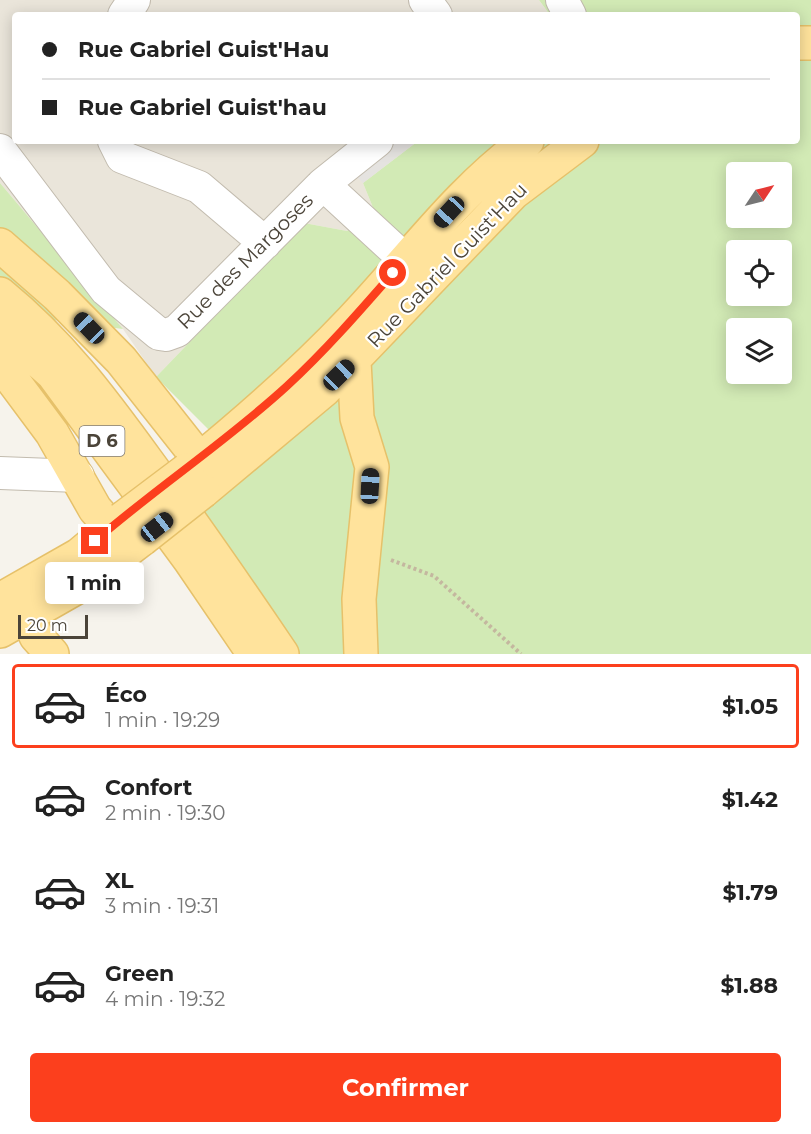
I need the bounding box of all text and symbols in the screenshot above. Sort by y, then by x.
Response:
text: Rue Gabriel Guist'Hau [78,36,329,63]
text: Rue Gabriel Guist'hau [78,94,327,121]
north arrow [726,162,792,228]
map controls [726,162,792,384]
street label: Rue Gabriel Guist'Hau [362,178,532,352]
street label: Rue des Margoses [172,188,318,334]
car [430,193,468,231]
button: locate [726,240,792,306]
route start [379,259,406,286]
car [70,309,108,347]
button: layers [726,318,792,384]
car [320,356,358,394]
road number: D 6 [80,426,124,456]
car [360,468,380,504]
car [137,509,177,545]
route end [81,527,108,554]
callout: 1 min [46,562,144,604]
text: 1 min [67,571,122,595]
scale bar [18,612,88,640]
text: 20 m [27,616,68,635]
icon: car [33,679,87,733]
text: Éco [105,681,147,708]
text: $1.05 [722,693,778,720]
text: 1 min · 19:29 [105,708,220,732]
icon: car [33,772,87,826]
text: Confort [105,774,192,801]
text: $1.42 [722,786,778,813]
text: 2 min · 19:30 [105,801,225,825]
icon: car [33,865,87,919]
text: XL [105,867,134,894]
text: $1.79 [723,879,778,906]
text: 3 min · 19:31 [105,894,219,918]
icon: car [33,958,87,1012]
text: Green [105,960,174,987]
text: $1.88 [721,972,778,999]
text: 4 min · 19:32 [105,987,225,1011]
button: Confirmer [30,1053,781,1122]

